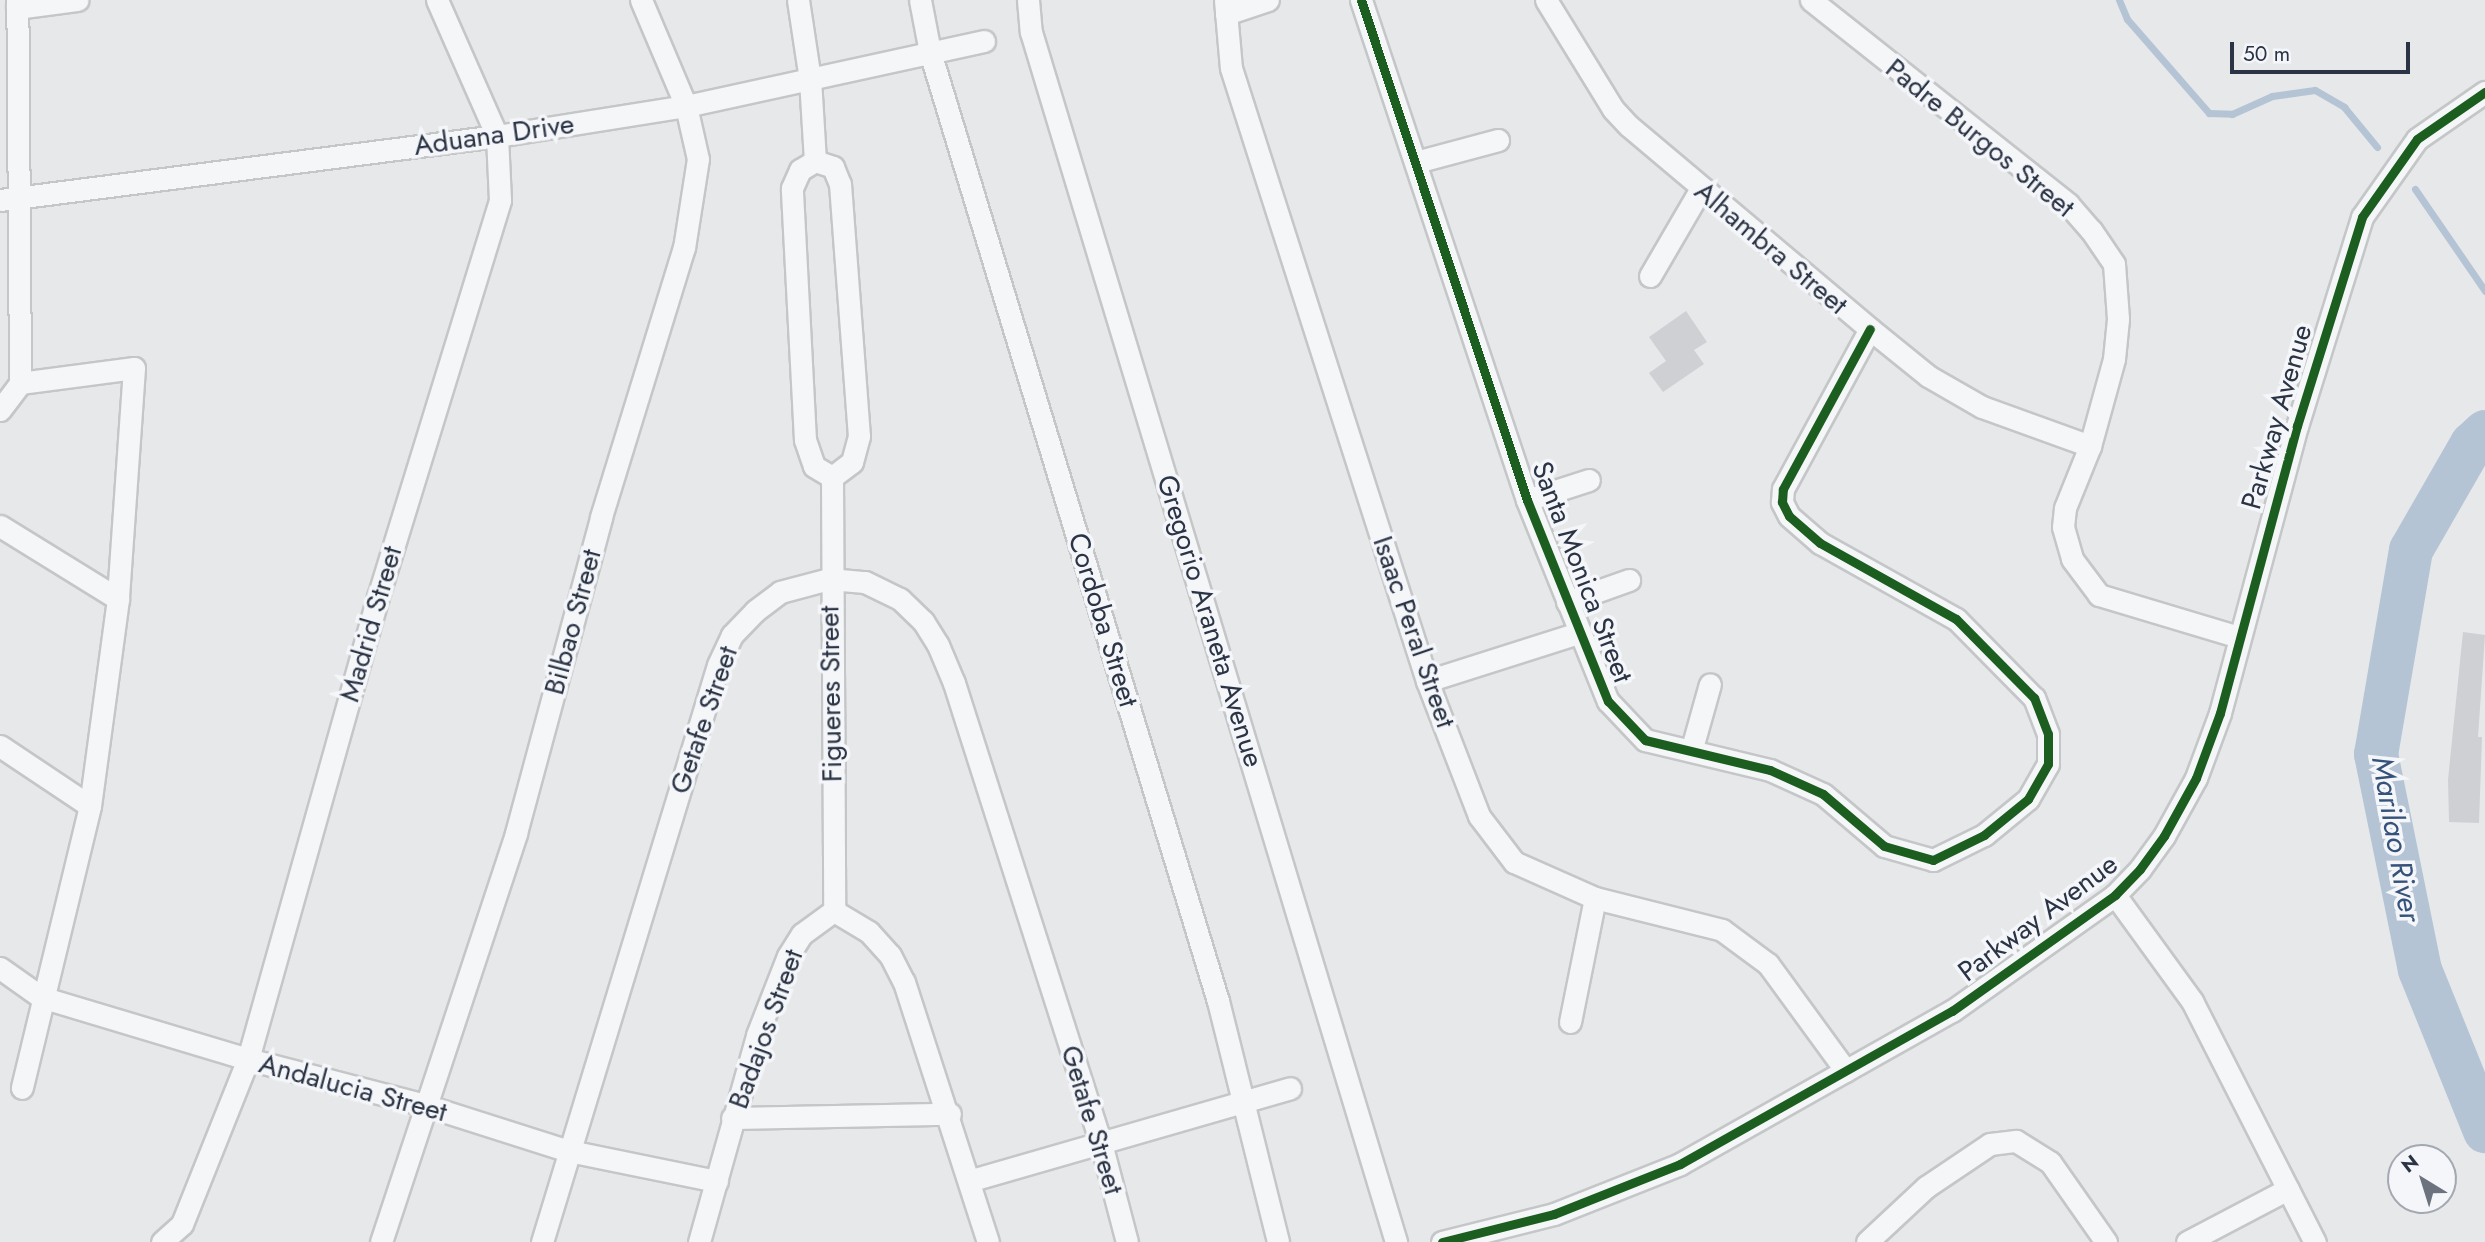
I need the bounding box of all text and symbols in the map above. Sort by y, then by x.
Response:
scale bar [2233,28,2413,72]
text: 50 m [2243,39,2290,69]
street label: Padre Burgos Street [1879,52,2081,224]
street label: Aduana Drive [412,107,576,163]
street label: Alhambra Street [1688,174,1854,322]
street label: Parkway Avenue [2235,321,2319,513]
street label: Santa Monica Street [1524,457,1640,687]
street label: Gregorio Araneta Avenue [1150,471,1270,771]
street label: Cordoba Street [1061,529,1145,711]
street label: Isaac Peral Street [1365,532,1463,732]
street label: Madrid Street [333,542,409,706]
street label: Bilbao Street [537,546,609,698]
street label: Figueres Street [813,605,849,783]
street label: Getafe Street [663,642,745,798]
water label: Marilao River [2364,754,2428,924]
street label: Parkway Avenue [1952,847,2124,989]
street label: Badajos Street [722,945,810,1113]
street label: Getafe Street [1053,1041,1131,1199]
street label: Andalucia Street [255,1047,451,1129]
north arrow [2387,1144,2457,1214]
text: N [2396,1148,2424,1179]

